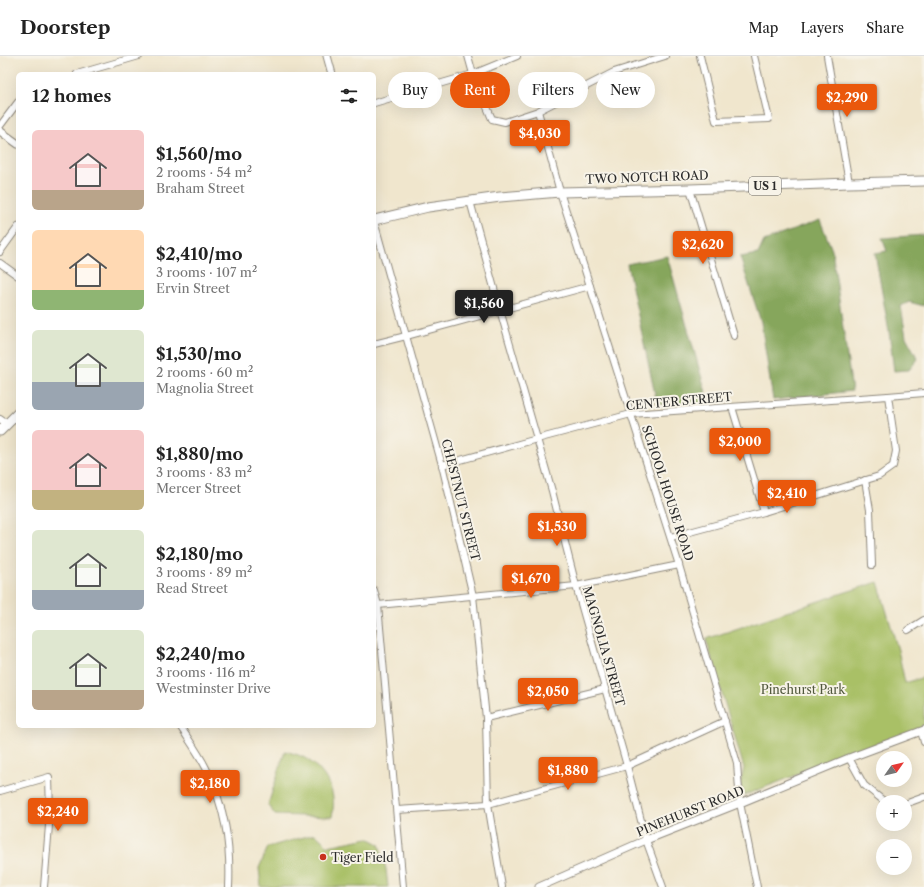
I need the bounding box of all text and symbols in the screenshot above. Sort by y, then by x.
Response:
text: Doorstep [20,16,110,39]
text: Map [748,19,778,37]
text: Layers [800,19,844,37]
text: Share [866,19,904,37]
chip: Buy [388,72,442,108]
chip: Rent [450,72,510,108]
chip: Filters [518,72,588,108]
chip: New [596,72,655,108]
pin: $2,290 [814,84,880,118]
icon: filters [338,85,360,107]
text: 12 homes [32,86,111,106]
text: $2,290 [826,89,868,105]
pin: $4,030 [507,120,573,154]
text: $4,030 [519,125,561,141]
text: $1,560/mo [156,144,242,164]
icon: home [64,146,112,194]
text: 2 rooms · 54 m² [156,164,252,180]
street label: TWO NOTCH ROAD [585,167,709,187]
road number: US 1 [749,177,781,195]
text: Braham Street [156,180,245,196]
pin: $2,620 [670,231,736,265]
text: $2,620 [682,236,724,252]
text: $2,410/mo [156,244,242,264]
icon: home [64,246,112,294]
text: 3 rooms · 107 m² [156,264,257,280]
text: Ervin Street [156,280,230,296]
pin: $1,560 [451,290,517,324]
text: $1,560 [464,295,504,311]
text: $1,530/mo [156,344,241,364]
icon: home [64,346,112,394]
text: 2 rooms · 60 m² [156,364,253,380]
text: Magnolia Street [156,380,254,396]
street label: CENTER STREET [625,389,733,413]
street label: SCHOOL HOUSE ROAD [639,423,697,563]
pin: $2,000 [707,428,773,462]
text: $2,000 [718,433,762,449]
street label: CHESTNUT STREET [439,437,483,563]
text: $1,880/mo [156,444,243,464]
icon: home [64,446,112,494]
text: 3 rooms · 83 m² [156,464,252,480]
text: Mercer Street [156,480,241,496]
pin: $2,410 [754,480,820,514]
text: $2,410 [767,485,807,501]
pin: $1,530 [524,513,590,547]
text: $1,530 [537,518,577,534]
text: $2,180/mo [156,544,243,564]
icon: home [64,546,112,594]
text: 3 rooms · 89 m² [156,564,252,580]
pin: $1,670 [498,565,564,599]
text: $1,670 [511,570,551,586]
text: Read Street [156,580,228,596]
street label: MAGNOLIA STREET [580,584,628,708]
text: $2,240/mo [156,644,245,664]
icon: home [64,646,112,694]
text: 3 rooms · 116 m² [156,664,256,680]
pin: $2,050 [515,678,581,712]
text: Westminster Drive [156,680,271,696]
park label: Pinehurst Park [761,682,846,697]
text: $2,050 [527,683,569,699]
north arrow [876,751,912,787]
map controls [876,751,912,875]
pin: $1,880 [535,757,601,791]
text: $1,880 [548,762,588,778]
pin: $2,180 [177,770,243,804]
text: $2,180 [190,775,230,791]
street label: PINEHURST ROAD [634,782,746,839]
button: + [876,795,912,831]
pin: $2,240 [25,798,91,832]
text: $2,240 [37,803,79,819]
button: − [876,839,912,875]
place label: Tiger Field [331,850,394,865]
marker: Tiger Field [318,852,328,862]

